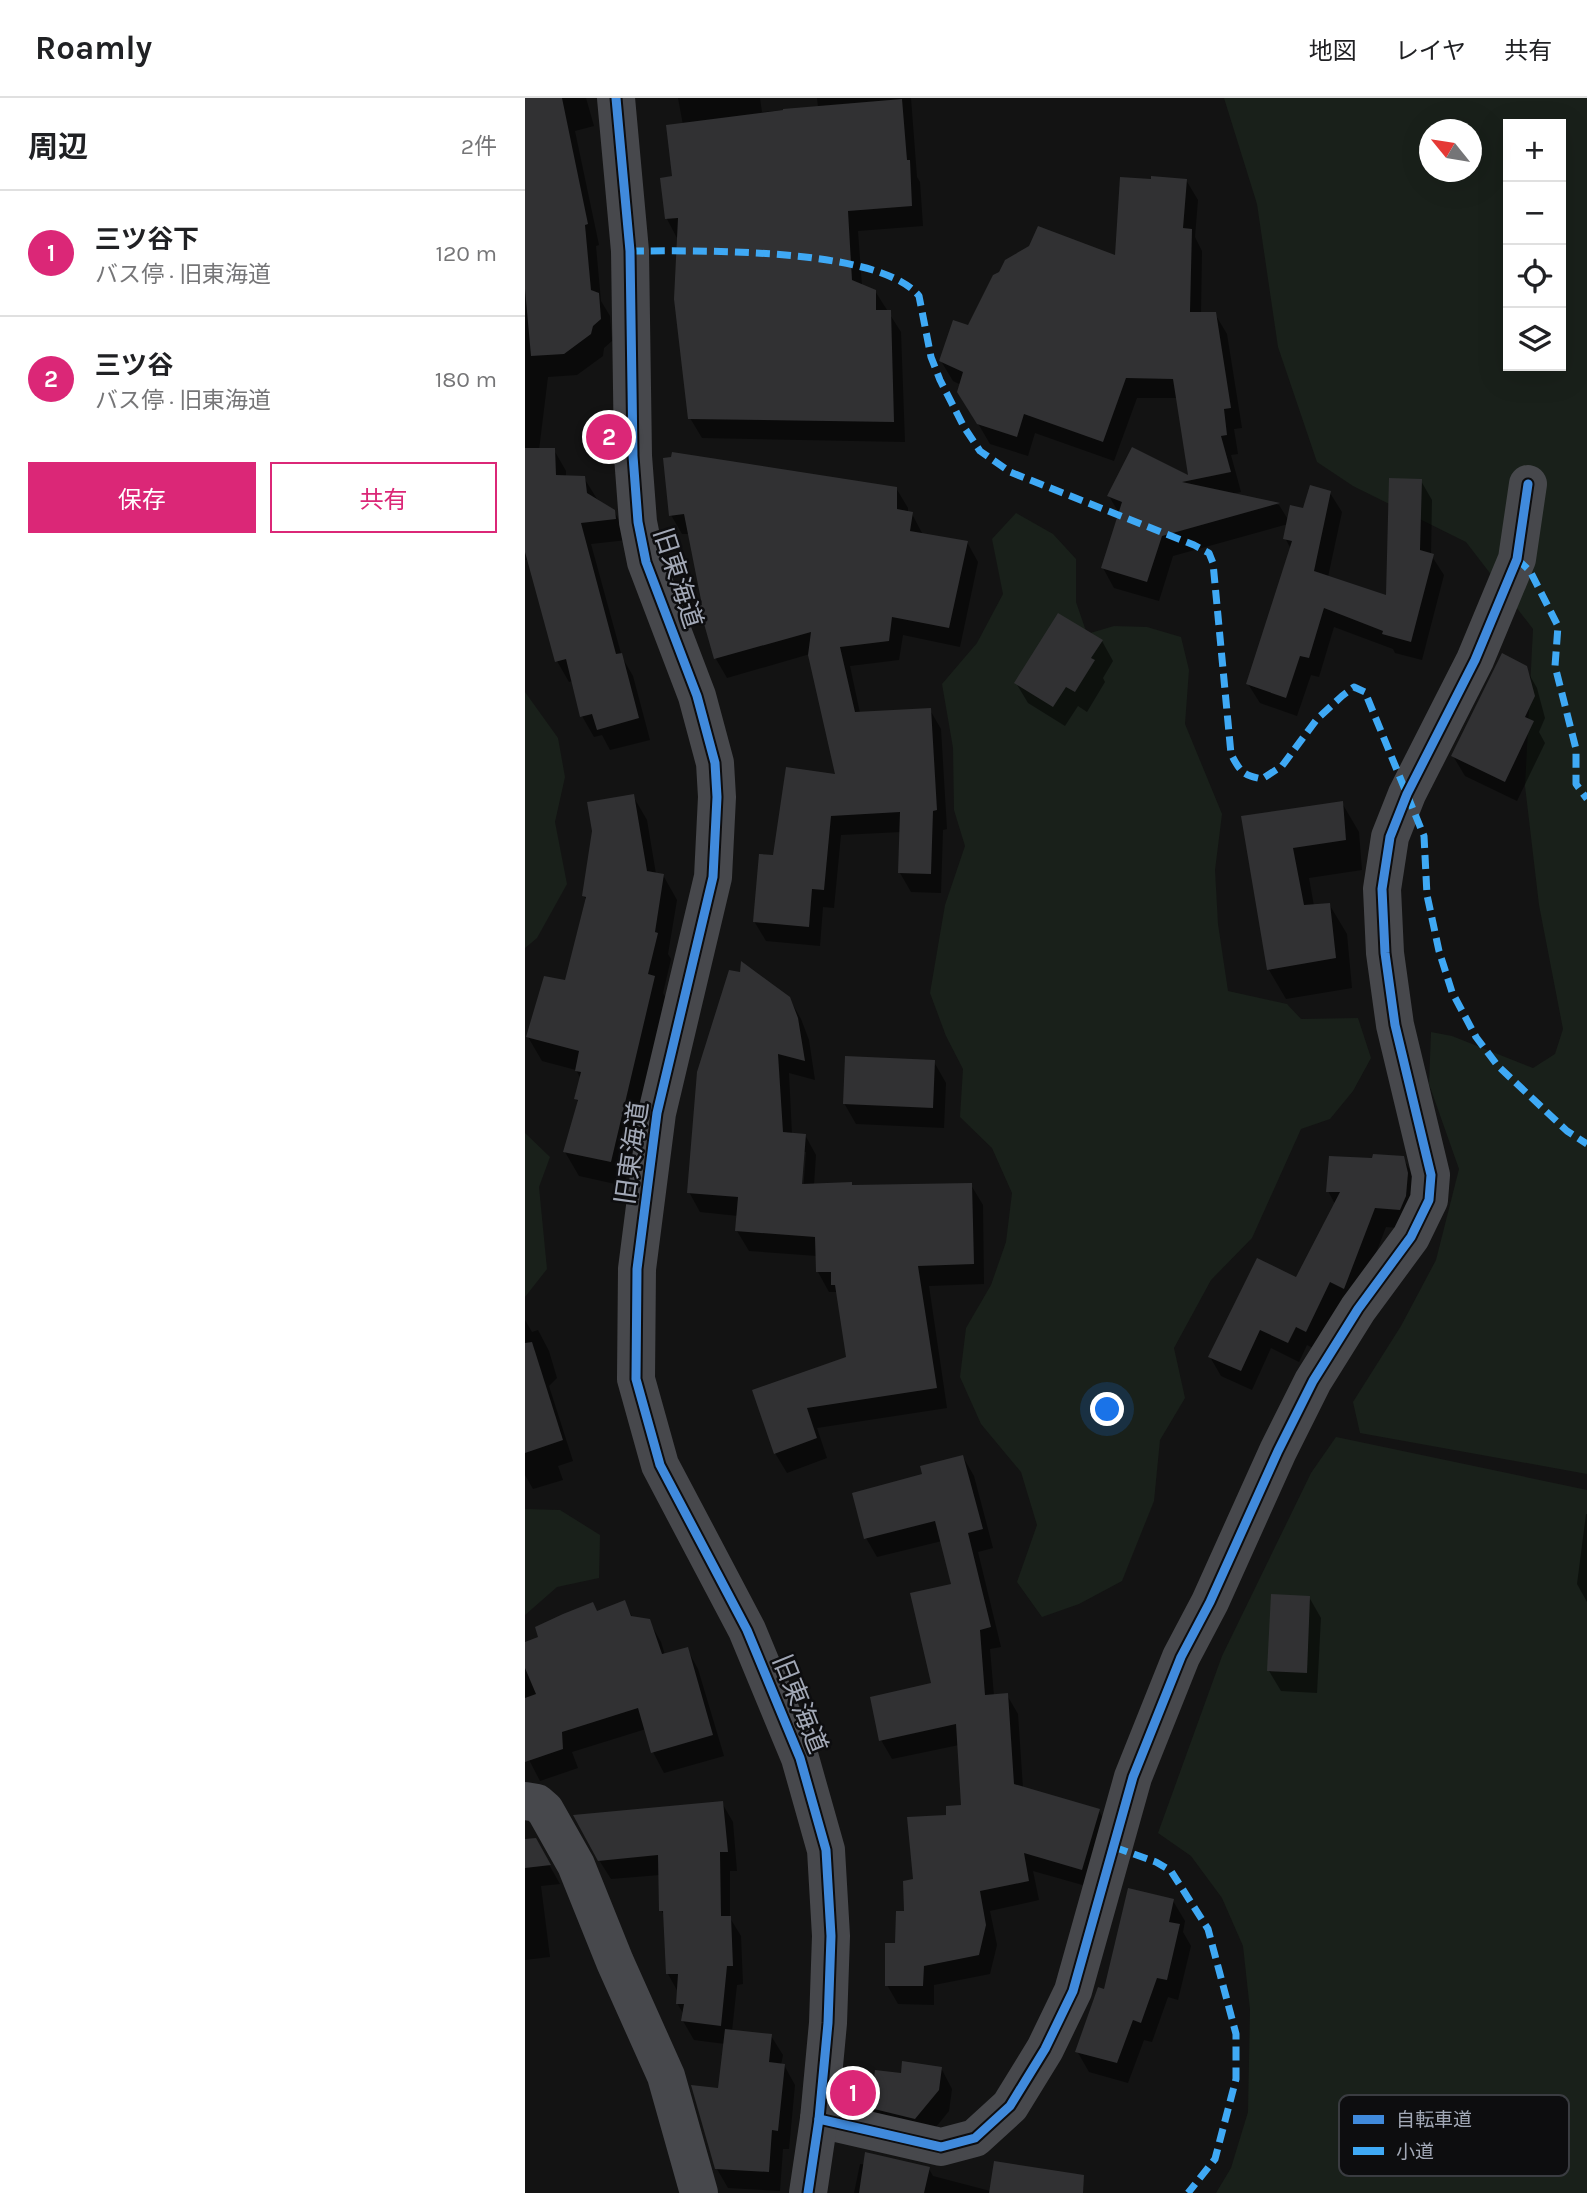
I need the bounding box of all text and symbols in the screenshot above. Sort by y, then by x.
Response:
text: Roamly [35,29,152,67]
text: 地図 [1309,37,1357,65]
text: レイヤ [1395,37,1466,65]
text: 共有 [1504,37,1552,65]
north arrow [1419,119,1482,182]
map controls [1503,119,1566,371]
button: + [1503,119,1566,182]
text: 周辺 [28,129,88,165]
text: 2件 [461,133,497,160]
button: − [1503,182,1566,245]
text: 三ツ谷下 [95,224,199,255]
text: 1 [47,240,55,267]
text: 120 m [435,240,497,267]
button: locate [1503,245,1566,308]
text: バス停 · 旧東海道 [95,261,271,288]
button: layers [1503,308,1566,371]
text: 三ツ谷 [95,350,173,381]
text: 2 [44,366,58,393]
text: 180 m [435,366,497,393]
text: バス停 · 旧東海道 [95,387,271,414]
pin: 2 [586,411,632,463]
button: 保存 [28,462,256,533]
button: 共有 [270,462,497,533]
street label: 旧東海道 [647,524,709,632]
street label: 旧東海道 [609,1099,655,1207]
your location [1090,1392,1124,1426]
street label: 旧東海道 [766,1650,834,1758]
pin: 1 [830,2067,876,2119]
legend [1339,2095,1569,2176]
text: 自転車道 [1396,2109,1472,2131]
text: 小道 [1396,2141,1434,2163]

